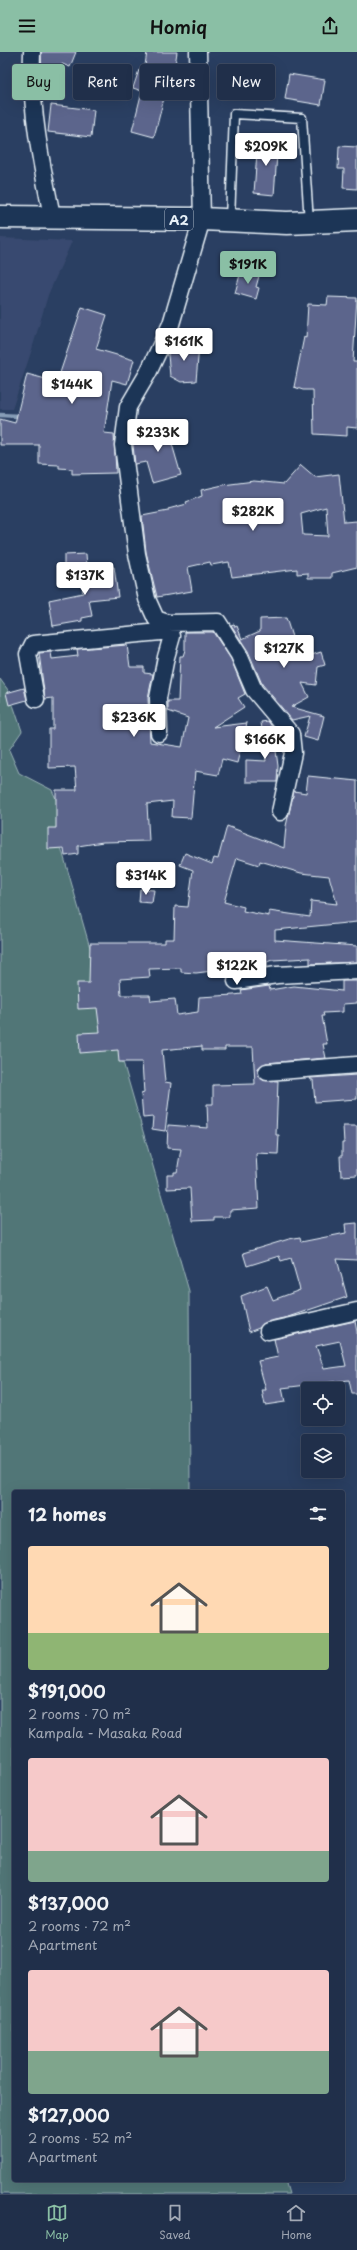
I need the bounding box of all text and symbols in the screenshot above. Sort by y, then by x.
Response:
text: Homiq [150,13,207,40]
icon: menu [16,15,38,37]
icon: share [319,15,341,37]
chip: Buy [12,64,65,100]
chip: Rent [73,64,132,100]
chip: Filters [140,64,209,100]
chip: New [217,64,275,100]
pin: $209K [238,133,294,167]
text: $209K [244,136,288,155]
road number: A2 [165,208,193,230]
pin: $191K [220,251,276,285]
text: $191K [229,254,267,273]
pin: $161K [156,328,212,362]
text: $161K [165,331,203,350]
pin: $144K [44,371,100,405]
text: $144K [51,374,93,393]
pin: $233K [130,419,186,453]
text: $233K [136,422,180,441]
pin: $282K [225,498,281,532]
text: $282K [231,501,275,520]
pin: $137K [57,562,113,596]
text: $137K [65,565,105,584]
pin: $127K [256,635,312,669]
text: $127K [264,638,304,657]
pin: $236K [106,704,162,738]
text: $236K [112,707,156,726]
pin: $166K [237,726,293,760]
text: $166K [244,729,286,748]
pin: $314K [118,862,174,896]
text: $314K [125,865,167,884]
pin: $122K [209,952,265,986]
text: $122K [216,955,258,974]
map controls [301,1382,345,1478]
button: locate [301,1382,345,1426]
button: layers [301,1434,345,1478]
text: 12 homes [28,1501,106,1527]
icon: filters [307,1503,329,1525]
icon: home [143,1572,215,1644]
text: $191,000 [28,1678,106,1704]
text: 2 rooms · 70 m² [28,1704,131,1723]
text: Kampala - Masaka Road [28,1723,182,1742]
icon: home [143,1784,215,1856]
text: $137,000 [28,1890,109,1916]
text: 2 rooms · 72 m² [28,1916,131,1935]
text: Apartment [28,1935,97,1954]
icon: home [143,1996,215,2068]
text: $127,000 [28,2102,110,2128]
text: 2 rooms · 52 m² [28,2128,132,2147]
text: Apartment [28,2147,97,2166]
tab: Map [45,2202,69,2243]
tab: Saved [159,2202,191,2243]
tab: Home [281,2202,312,2243]

